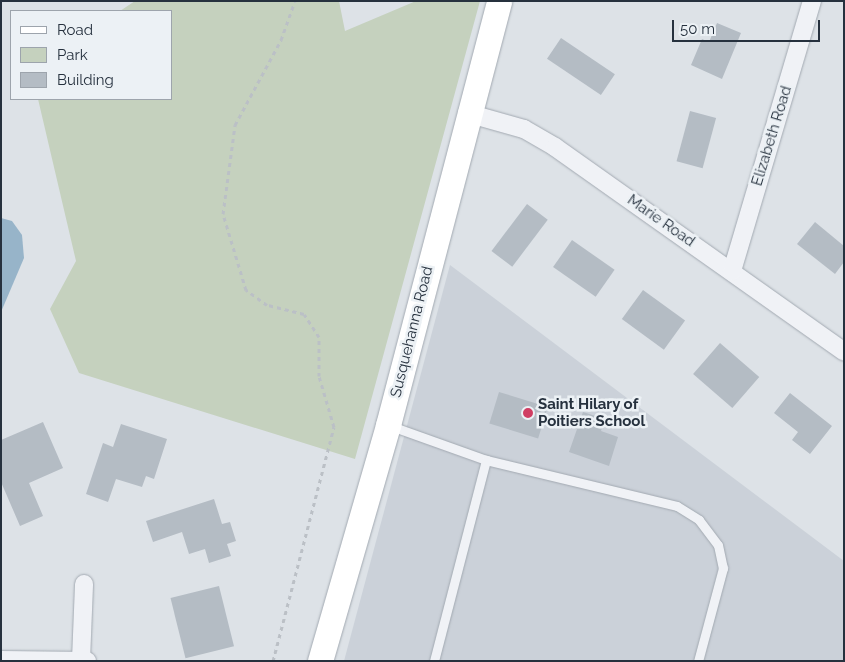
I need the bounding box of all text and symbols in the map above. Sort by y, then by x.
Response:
legend [10,10,172,100]
scale bar [675,10,822,42]
text: 50 m [680,20,715,38]
text: Road [57,21,93,39]
text: Park [57,46,88,64]
text: Building [57,71,114,89]
street label: Elizabeth Road [748,84,796,188]
street label: Marie Road [624,191,698,251]
street label: Susquehanna Road [387,265,437,399]
place label: Saint Hilary of Poitiers School [538,395,645,430]
marker: Saint Hilary of Poitiers School [522,407,534,419]

